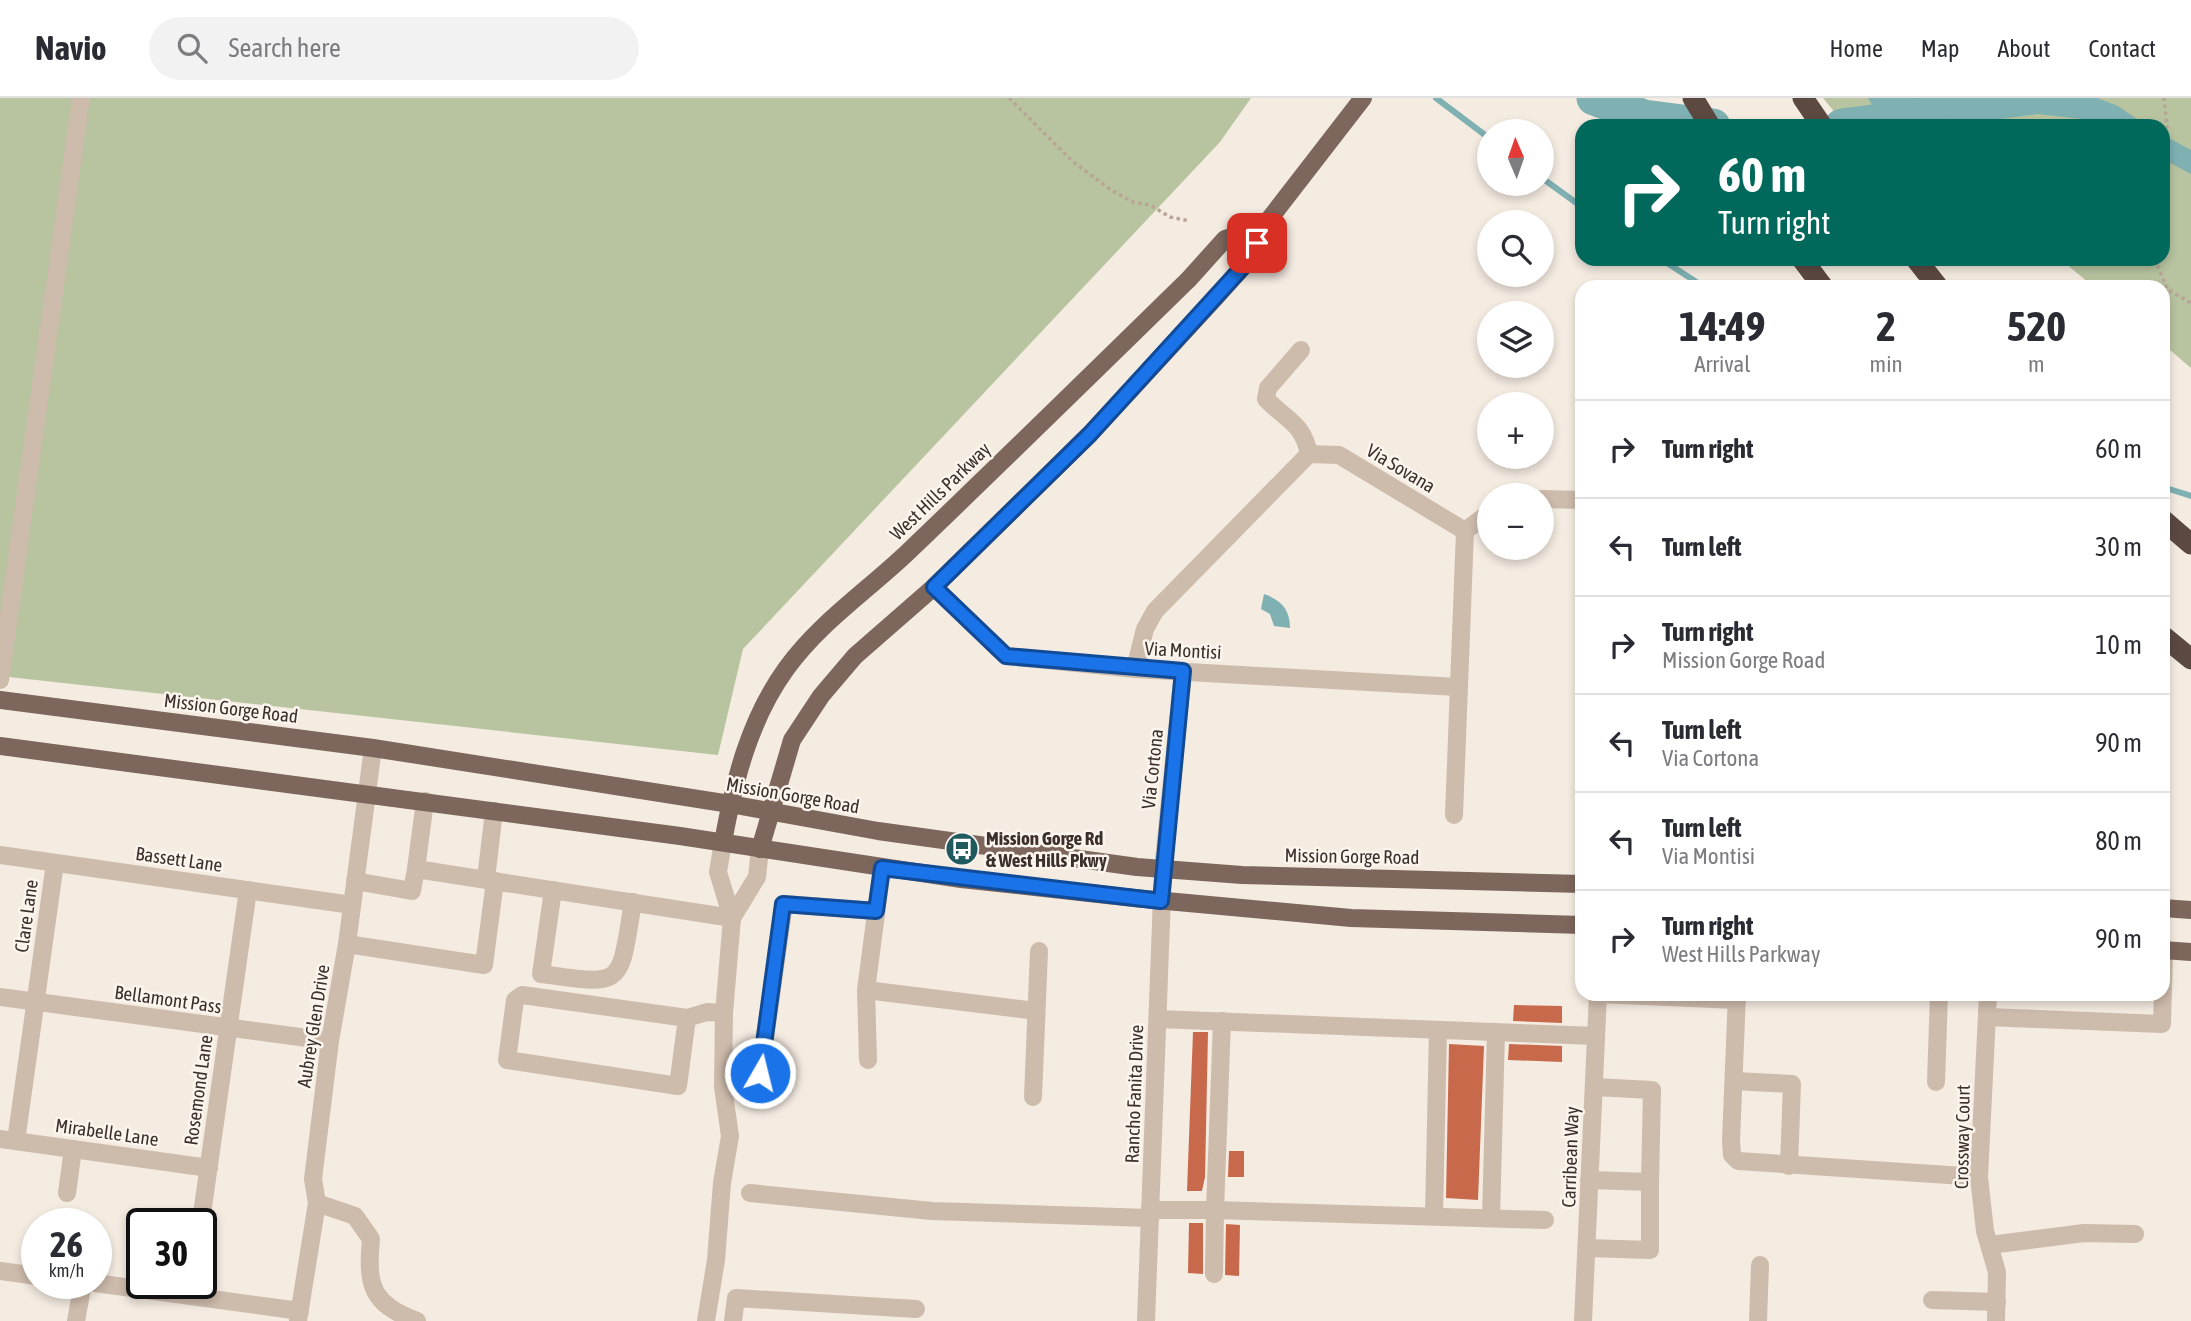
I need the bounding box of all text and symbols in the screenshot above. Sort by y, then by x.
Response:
search box [149,17,639,80]
text: Navio [35,29,107,67]
icon: search [173,29,211,67]
text: Search here [229,33,341,63]
text: Home [1829,35,1883,62]
text: Map [1921,35,1959,62]
text: About [1997,35,2050,62]
text: Contact [2088,35,2156,62]
north arrow [1477,119,1554,196]
map controls [1477,119,1554,560]
text: 60 m [1718,146,1806,202]
icon: right [1603,147,1694,238]
text: Turn right [1718,204,1831,241]
button: search [1477,210,1554,287]
pin [1227,213,1287,273]
icon: arrive [1238,224,1276,262]
button: layers [1477,301,1554,378]
text: 14:49 [1679,302,1766,350]
text: 2 [1876,302,1896,350]
text: 520 [2007,302,2066,350]
text: Arrival [1694,351,1750,377]
text: min [1870,351,1903,377]
text: m [2028,351,2045,377]
button: + [1477,392,1554,469]
icon: right [1603,430,1641,468]
text: Turn right [1662,434,1753,464]
text: 60 m [2095,434,2142,464]
street label: West Hills Parkway [885,437,995,544]
street label: Via Sovana [1363,439,1439,497]
button: − [1477,483,1554,560]
icon: left [1603,528,1641,566]
text: Turn left [1662,532,1742,562]
text: 30 m [2095,532,2142,562]
text: Turn right [1662,617,1753,647]
icon: right [1603,626,1641,664]
text: 10 m [2095,630,2142,660]
street label: Via Montisi [1144,637,1222,663]
text: Mission Gorge Road [1662,647,1825,673]
street label: Mission Gorge Road [163,689,299,727]
text: Turn left [1662,715,1742,745]
icon: left [1603,724,1641,762]
street label: Via Cortona [1137,728,1167,810]
text: 90 m [2095,728,2142,758]
text: Via Cortona [1662,745,1759,771]
street label: Mission Gorge Road [725,772,861,818]
text: Turn left [1662,813,1742,843]
icon: left [1603,822,1641,860]
text: 80 m [2095,826,2142,856]
place label: Mission Gorge Rd & West Hills Pkwy [986,827,1107,871]
bus stop icon: Mission Gorge Rd & West Hills Pkwy [943,830,981,868]
street label: Bassett Lane [134,842,224,876]
text: Via Montisi [1662,843,1755,869]
street label: Mission Gorge Road [1284,844,1420,868]
street label: Clare Lane [10,878,42,954]
text: Turn right [1662,911,1753,941]
icon: right [1603,920,1641,958]
text: 90 m [2095,924,2142,954]
text: West Hills Parkway [1662,941,1821,967]
street label: Aubrey Glen Drive [292,963,334,1089]
street label: Bellamont Pass [113,981,223,1017]
street label: Rancho Fanita Drive [1121,1024,1147,1164]
street label: Rosemond Lane [179,1033,217,1147]
position arrow [723,1036,797,1110]
street label: Crossway Court [1950,1085,1974,1189]
street label: Carribean Way [1557,1106,1583,1208]
street label: Mirabelle Lane [54,1114,160,1150]
speed limit sign: 30 [126,1208,217,1299]
text: 26 [50,1224,83,1264]
text: km/h [49,1260,84,1281]

